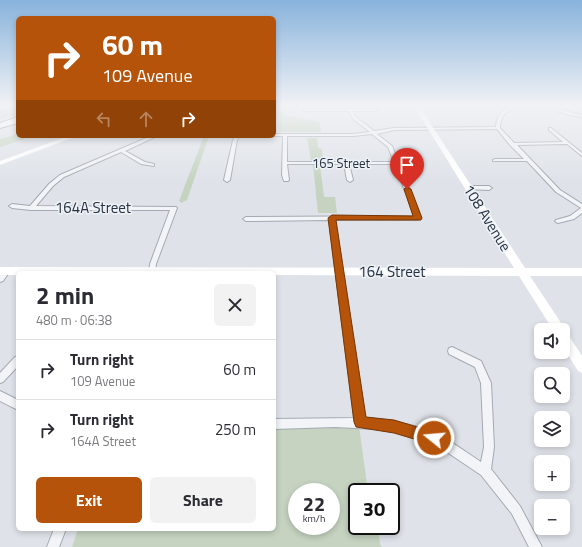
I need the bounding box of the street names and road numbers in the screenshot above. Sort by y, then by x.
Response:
street label: 165 Street [312,153,371,173]
street label: 108 Avenue [458,180,517,256]
street label: 164A Street [55,196,132,219]
street label: 164 Street [358,260,426,283]

